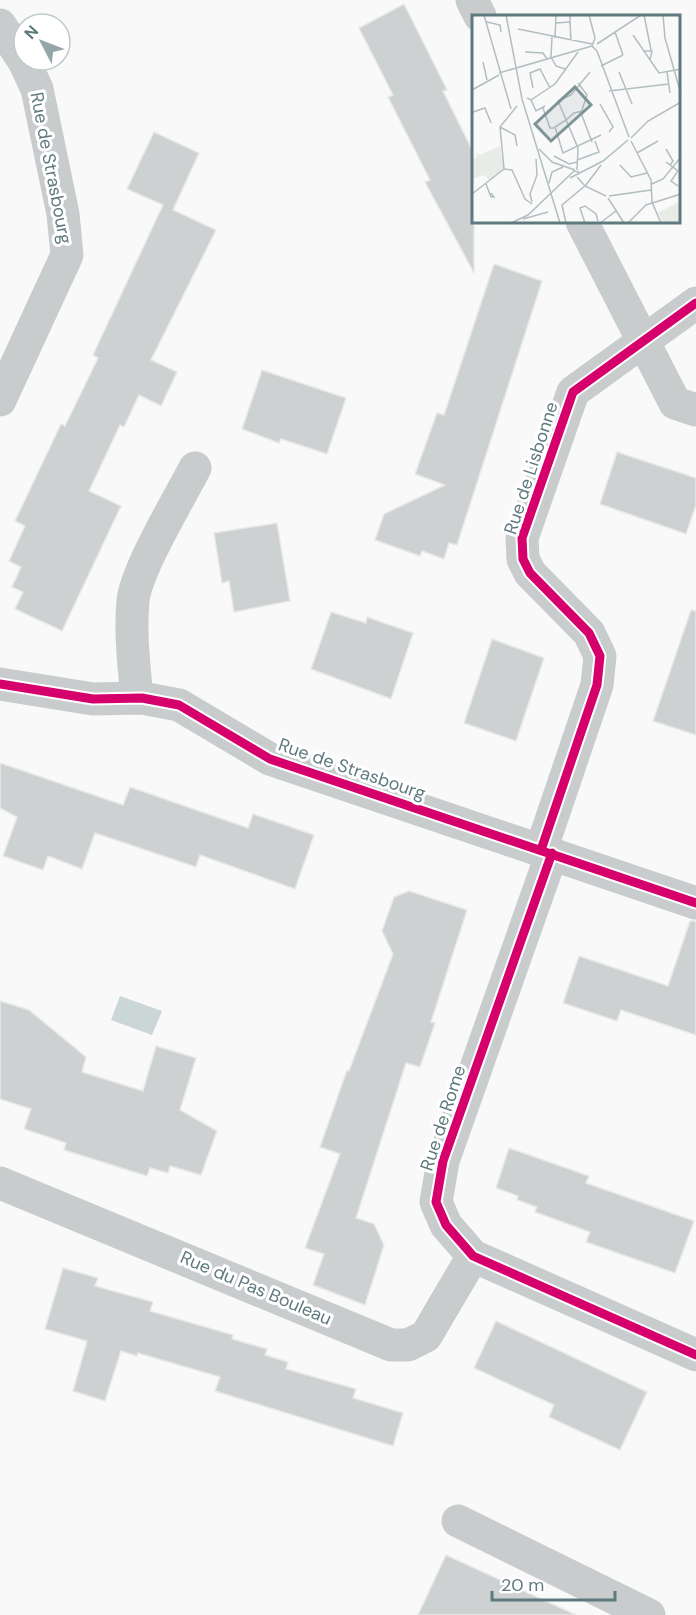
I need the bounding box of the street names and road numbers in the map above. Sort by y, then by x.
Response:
street label: Rue de Strasbourg [25,90,77,246]
street label: Rue de Lisbonne [498,399,564,537]
street label: Rue de Strasbourg [275,733,429,805]
street label: Rue de Rome [415,1062,471,1174]
street label: Rue du Pas Bouleau [177,1245,335,1331]

